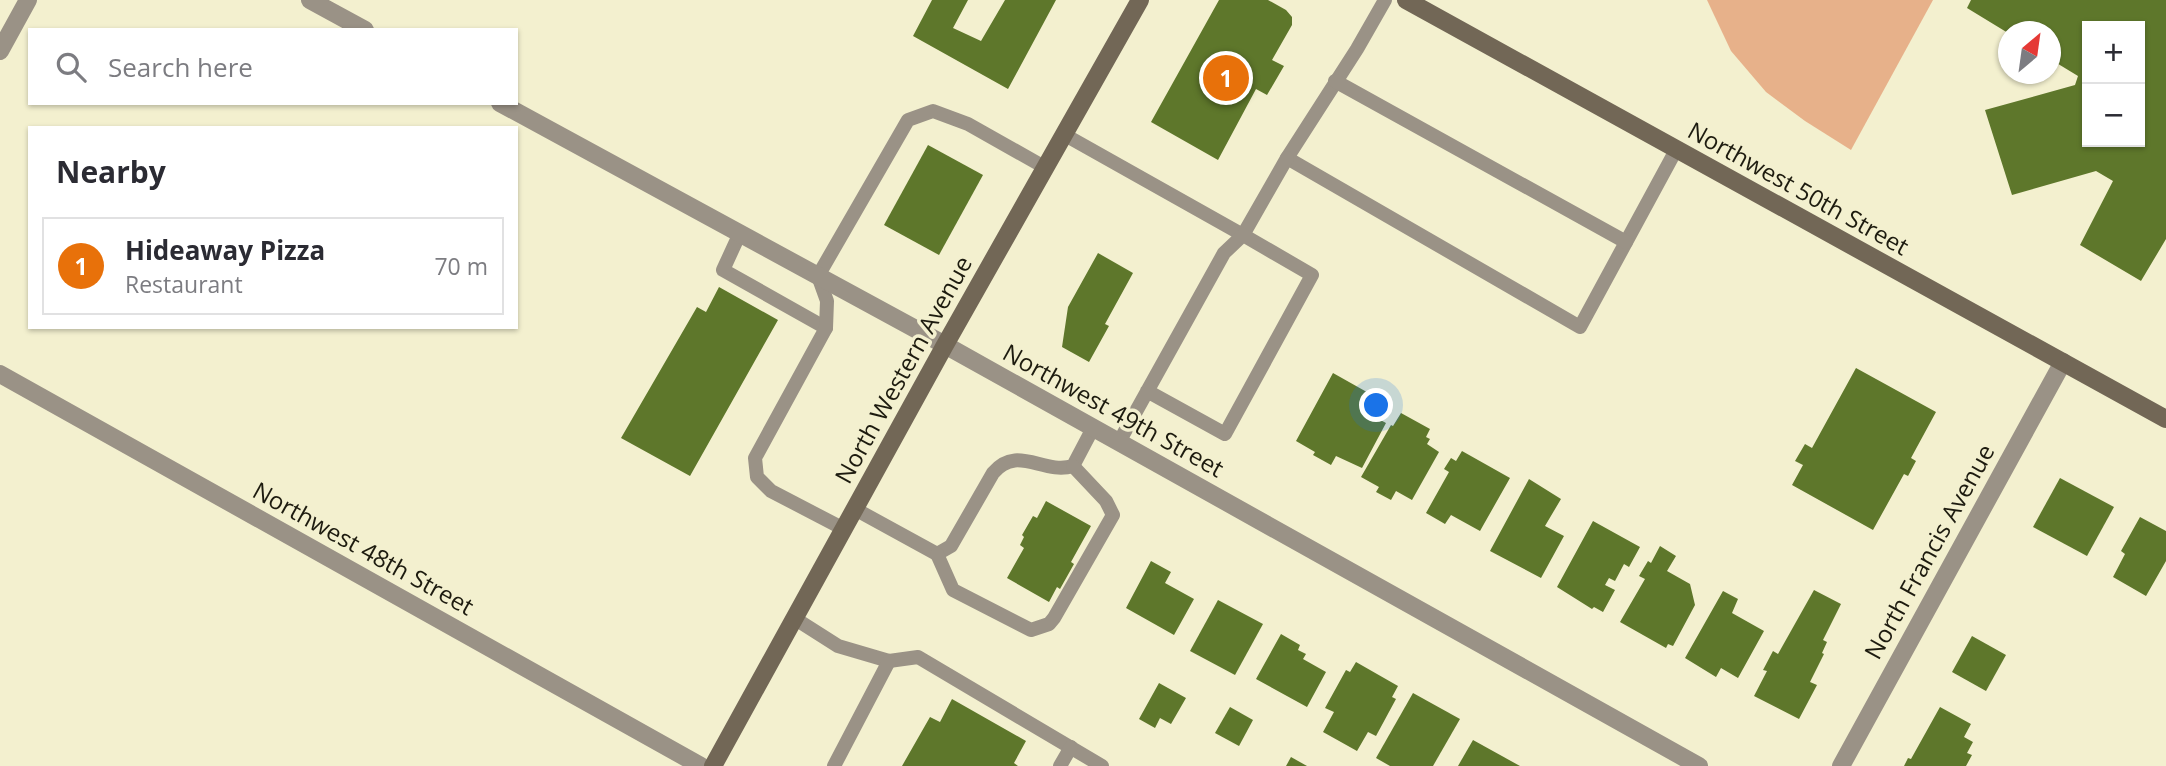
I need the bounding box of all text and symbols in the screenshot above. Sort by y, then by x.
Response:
north arrow [1998,21,2061,84]
map controls [2082,21,2145,147]
button: + [2082,21,2145,84]
search box [28,28,518,105]
icon: search [52,48,90,86]
text: Search here [108,49,253,85]
pin: 1 [1203,52,1249,104]
button: − [2082,84,2145,147]
street label: Northwest 50th Street [1682,113,1915,262]
text: Nearby [56,151,166,192]
text: Hideaway Pizza [125,232,325,268]
text: 1 [74,250,88,282]
text: 70 m [434,250,488,282]
street label: North Western Avenue [826,250,979,489]
text: Restaurant [125,268,243,300]
street label: Northwest 49th Street [997,335,1230,484]
your location [1359,388,1393,422]
street label: North Francis Avenue [1856,438,2002,665]
street label: Northwest 48th Street [247,473,480,622]

